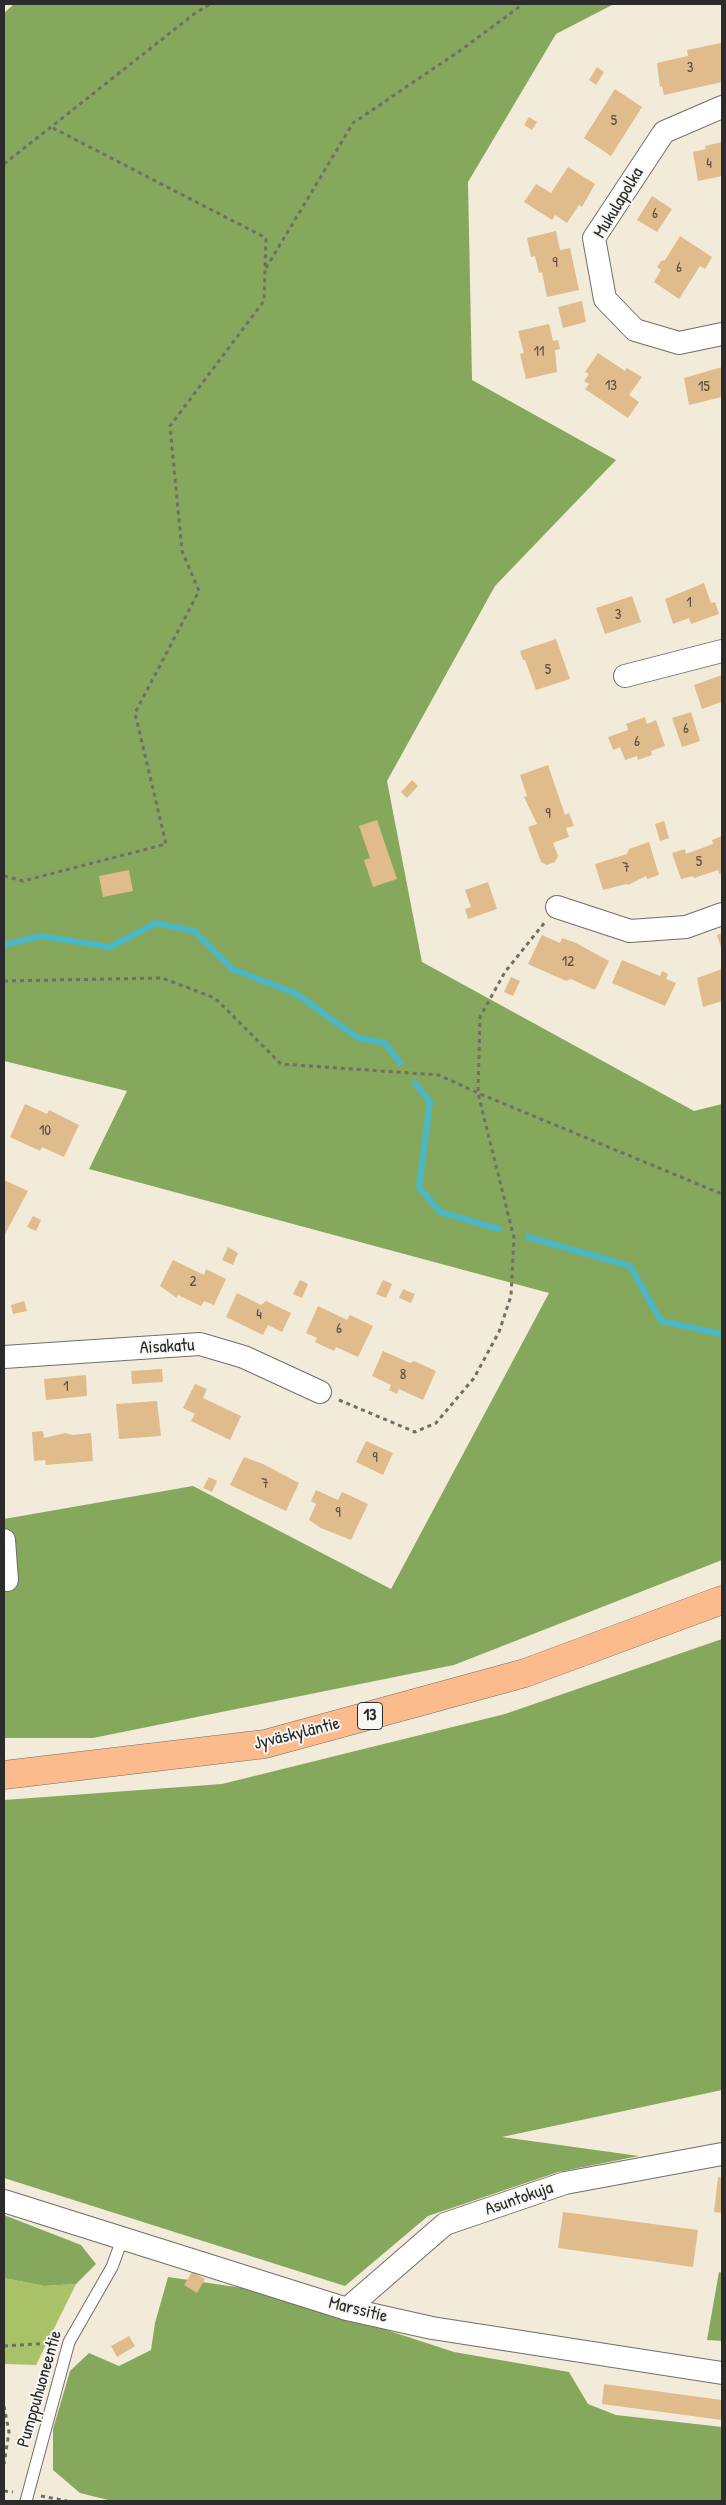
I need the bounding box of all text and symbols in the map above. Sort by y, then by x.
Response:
house number: 3 [687,59,693,77]
house number: 5 [611,112,617,130]
house number: 4 [706,155,712,173]
street label: Mukulapolka [589,164,649,242]
house number: 6 [652,205,658,223]
house number: 9 [552,254,558,272]
house number: 6 [676,259,682,277]
house number: 11 [534,343,544,361]
house number: 13 [605,377,617,395]
house number: 15 [698,378,710,396]
house number: 1 [686,594,692,612]
house number: 3 [615,606,621,624]
house number: 5 [545,661,551,679]
house number: 6 [683,720,689,738]
house number: 6 [634,733,640,751]
house number: 9 [545,805,551,823]
house number: 5 [696,853,702,871]
house number: 7 [622,859,630,877]
house number: 12 [562,953,574,971]
house number: 10 [39,1122,51,1140]
house number: 2 [189,1273,197,1291]
house number: 4 [256,1306,262,1324]
house number: 6 [336,1320,342,1338]
street label: Aisakatu [139,1335,195,1359]
house number: 8 [400,1366,406,1384]
house number: 1 [63,1378,69,1396]
house number: 9 [372,1449,378,1467]
house number: 7 [261,1475,269,1493]
house number: 9 [335,1504,341,1522]
road number: 13 [358,1702,382,1730]
street label: Jyväskyläntie [252,1713,342,1755]
street label: Asuntokuja [482,2177,556,2221]
street label: Marssitie [326,2292,390,2328]
street label: Pumppuhuoneentie [13,2328,67,2450]

